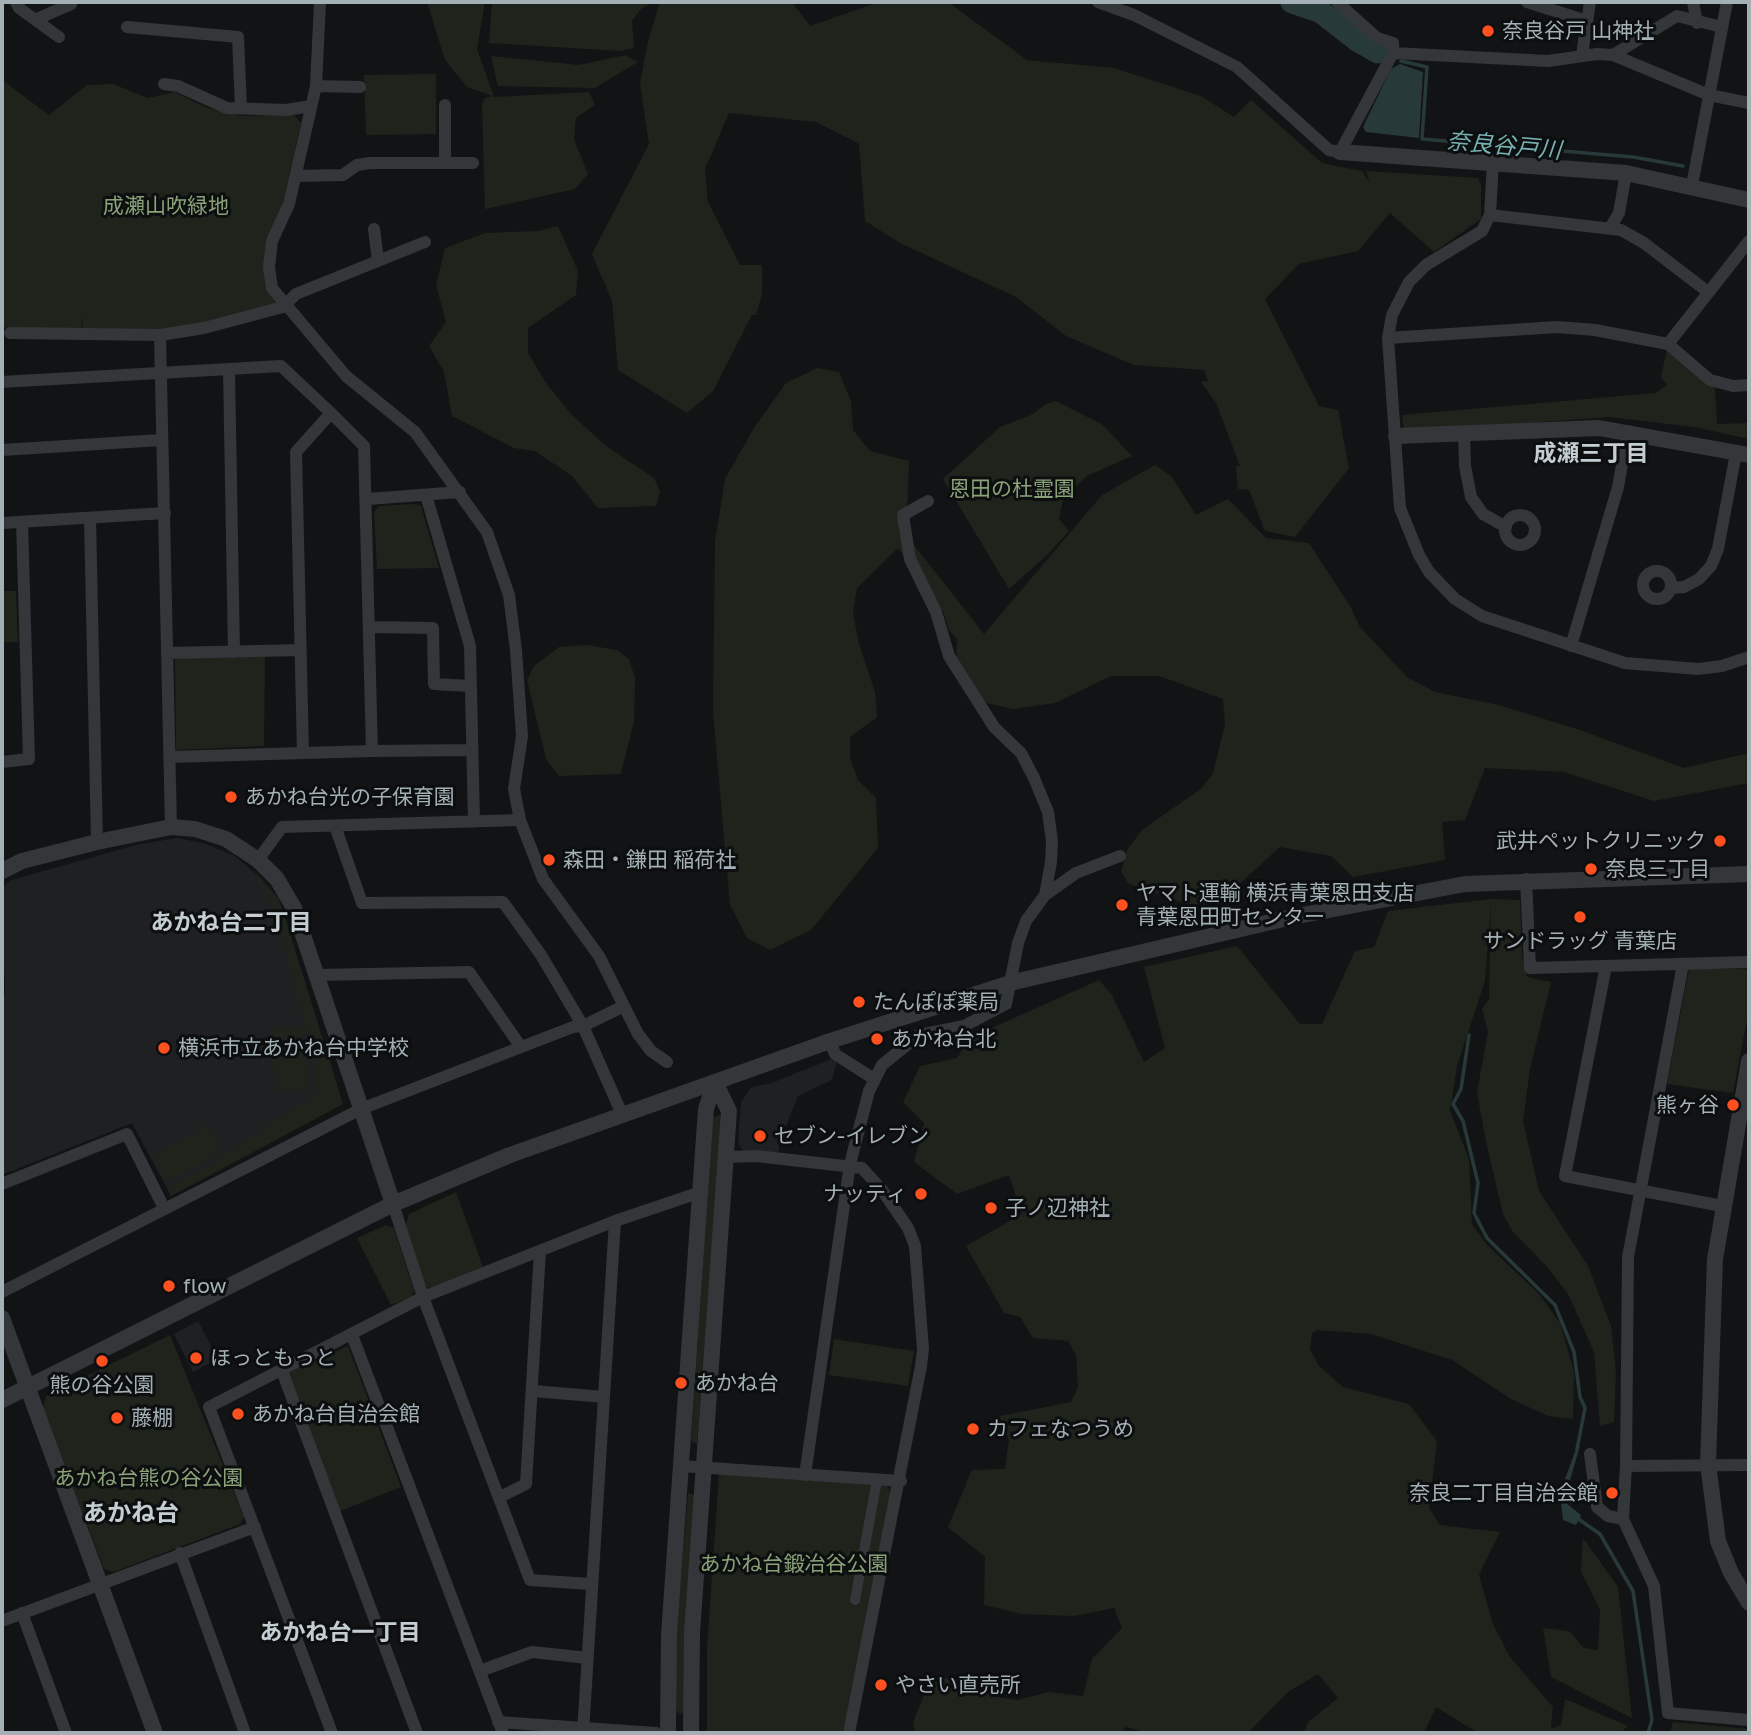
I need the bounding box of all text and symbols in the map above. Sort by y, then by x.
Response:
place label: 奈良谷戸 山神社 [1502,18,1654,44]
marker: 奈良谷戸 山神社 [1480,23,1496,39]
water label: 奈良谷戸川 [1446,127,1562,165]
park label: 成瀬山吹緑地 [103,193,229,219]
district label: 成瀬三丁目 [1534,440,1648,468]
park label: 恩田の杜霊園 [949,476,1075,502]
place label: あかね台光の子保育園 [245,784,455,810]
marker: あかね台光の子保育園 [223,789,239,805]
place label: 武井ペットクリニック [1496,828,1706,854]
marker: 武井ペットクリニック [1712,833,1728,849]
place label: 森田・鎌田 稲荷社 [563,847,736,873]
marker: 森田・鎌田 稲荷社 [541,852,557,868]
place label: 奈良三丁目 [1605,856,1710,882]
marker: 奈良三丁目 [1583,861,1599,877]
place label: ヤマト運輸 横浜青葉恩田支店 青葉恩田町センター [1136,880,1414,930]
marker: ヤマト運輸 横浜青葉恩田支店 青葉恩田町センター [1114,897,1130,913]
district label: あかね台二丁目 [151,909,311,937]
marker: サンドラッグ 青葉店 [1572,909,1588,925]
place label: サンドラッグ 青葉店 [1483,928,1677,954]
place label: たんぽぽ薬局 [873,989,999,1015]
marker: たんぽぽ薬局 [851,994,867,1010]
place label: あかね台北 [891,1026,996,1052]
marker: あかね台北 [869,1031,885,1047]
place label: 横浜市立あかね台中学校 [178,1035,409,1061]
marker: 横浜市立あかね台中学校 [156,1040,172,1056]
place label: 熊ヶ谷 [1656,1092,1719,1118]
marker: 熊ヶ谷 [1725,1097,1741,1113]
place label: セブン-イレブン [774,1123,929,1149]
marker: セブン-イレブン [752,1128,768,1144]
place label: ナッティ [823,1181,907,1207]
marker: ナッティ [913,1186,929,1202]
place label: 子ノ辺神社 [1005,1195,1110,1221]
marker: 子ノ辺神社 [983,1200,999,1216]
place label: flow [183,1273,227,1299]
marker: flow [161,1278,177,1294]
place label: ほっともっと [210,1345,336,1371]
marker: ほっともっと [188,1350,204,1366]
marker: 熊の谷公園 [94,1353,110,1369]
place label: あかね台 [695,1370,779,1396]
place label: 熊の谷公園 [50,1372,154,1398]
marker: あかね台 [673,1375,689,1391]
place label: あかね台自治会館 [252,1401,420,1427]
place label: 藤棚 [131,1405,173,1431]
marker: あかね台自治会館 [230,1406,246,1422]
marker: 藤棚 [109,1410,125,1426]
place label: カフェなつうめ [987,1416,1134,1442]
marker: カフェなつうめ [965,1421,981,1437]
park label: あかね台熊の谷公園 [55,1465,243,1491]
place label: 奈良二丁目自治会館 [1409,1480,1598,1506]
marker: 奈良二丁目自治会館 [1604,1485,1620,1501]
district label: あかね台 [83,1499,179,1527]
park label: あかね台鍛冶谷公園 [700,1551,888,1577]
district label: あかね台一丁目 [260,1619,420,1647]
place label: やさい直売所 [895,1672,1021,1698]
marker: やさい直売所 [873,1677,889,1693]

